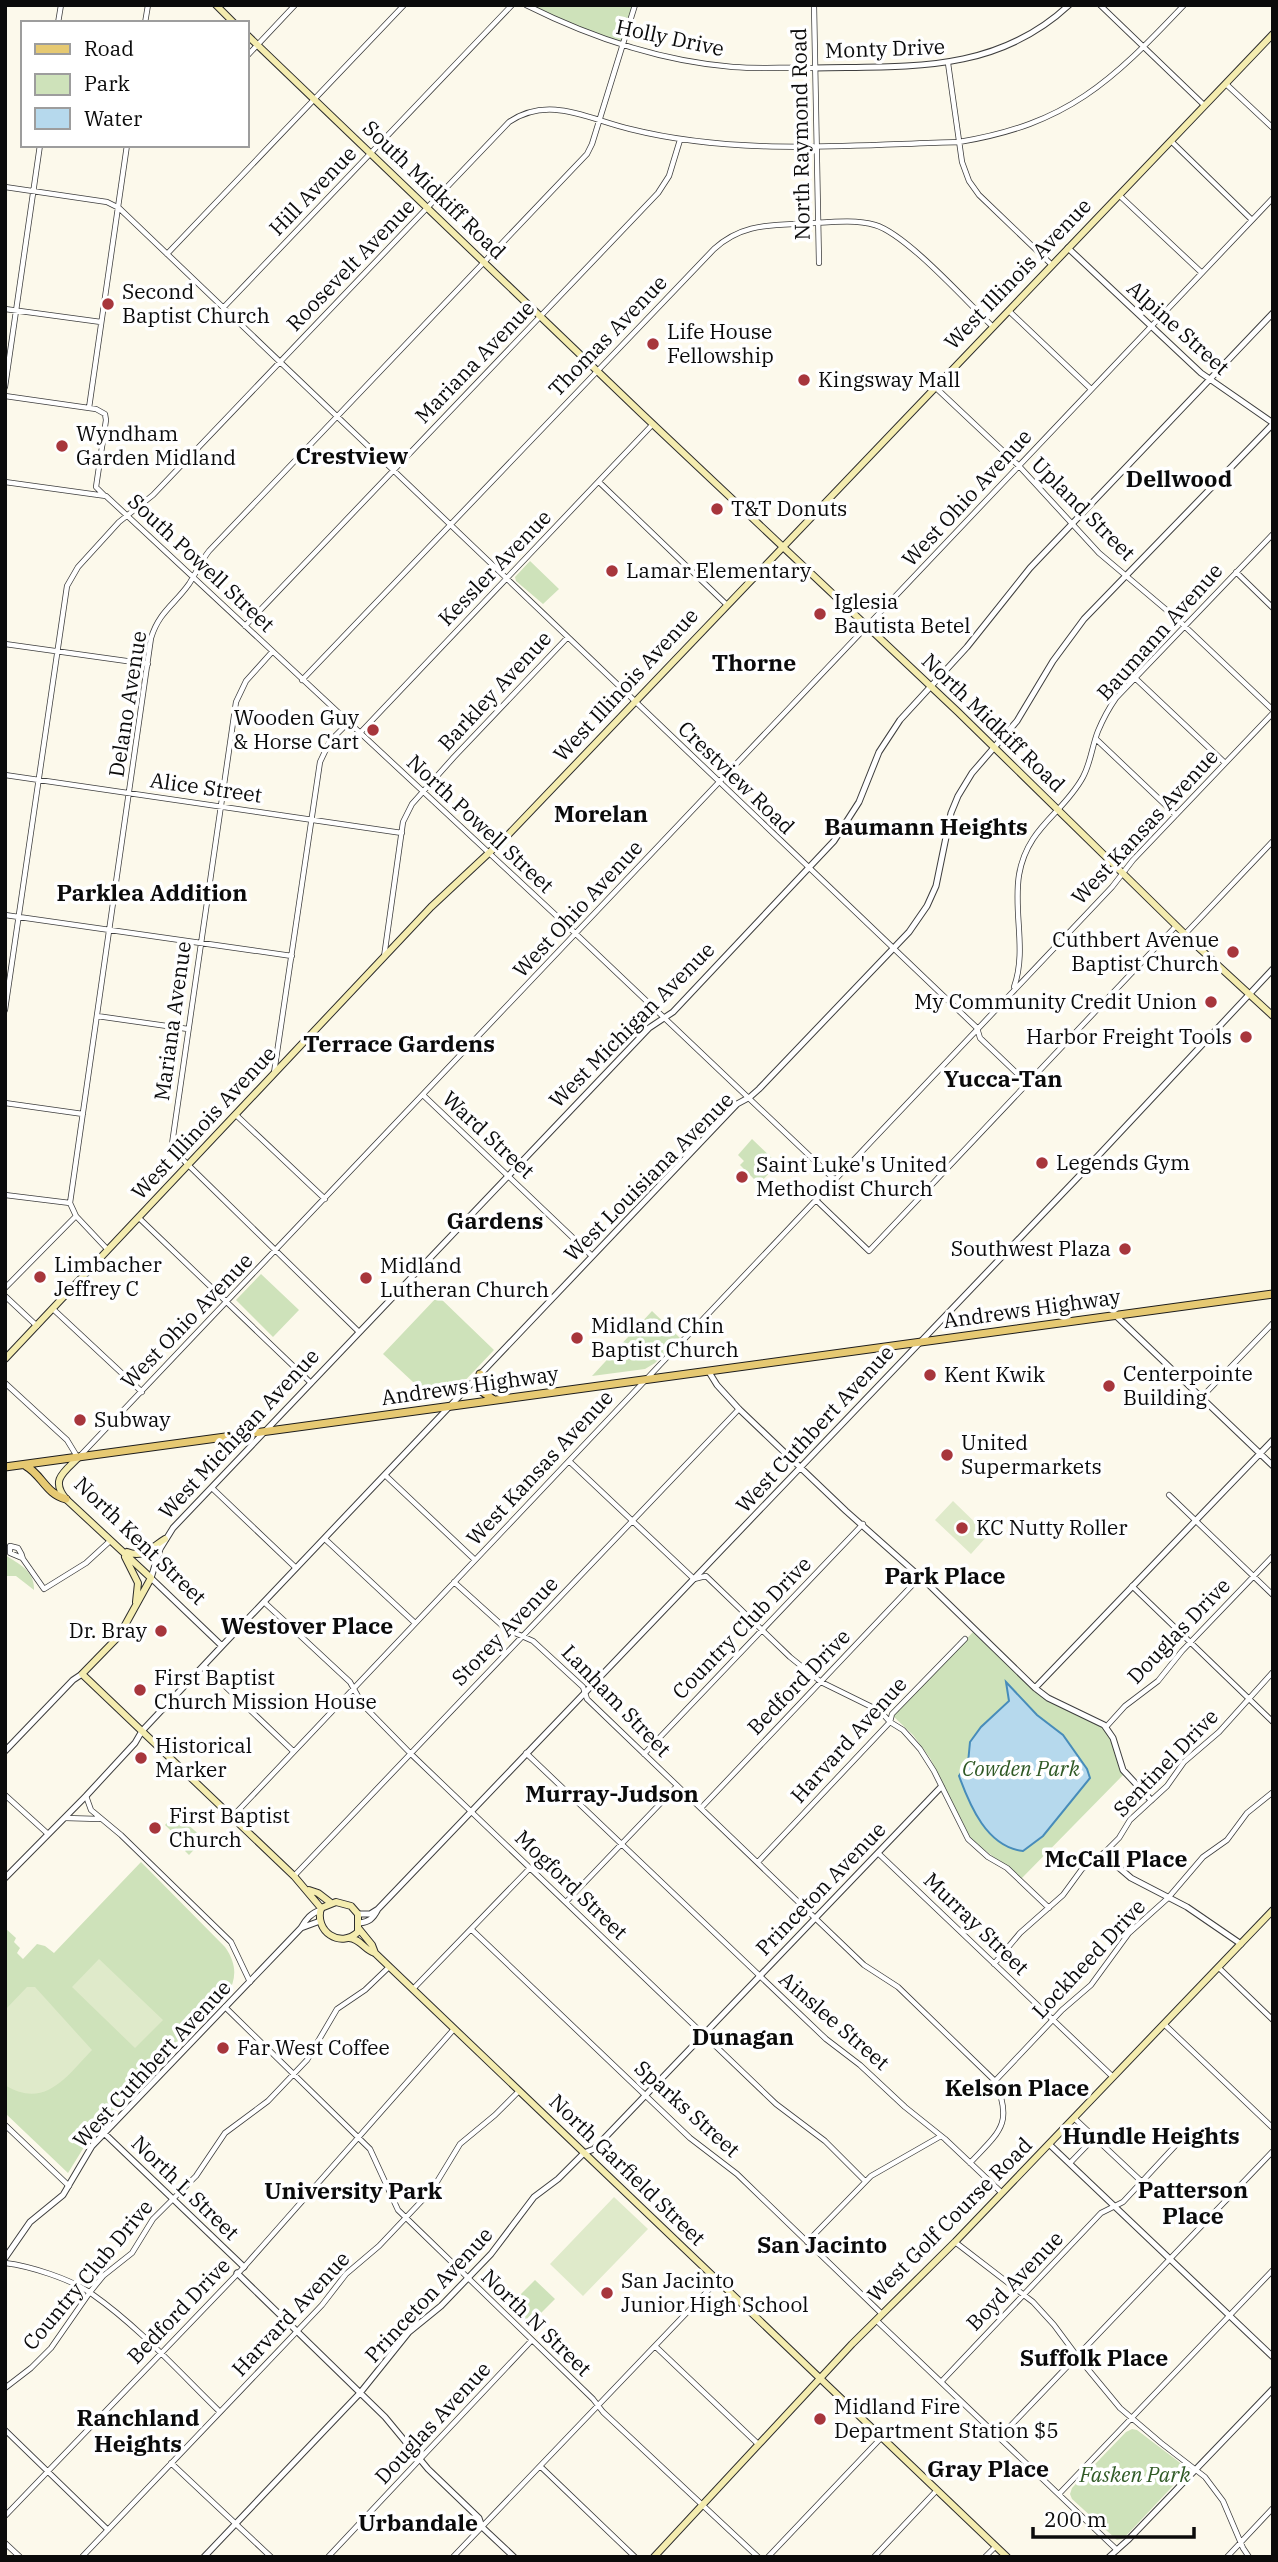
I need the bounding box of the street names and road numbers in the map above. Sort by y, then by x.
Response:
street label: Holly Drive [613,12,727,62]
street label: North Raymond Road [784,27,816,241]
street label: Monty Drive [824,32,945,64]
street label: South Midkiff Road [357,114,512,265]
street label: Hill Avenue [262,139,362,241]
street label: Roosevelt Avenue [280,192,421,337]
street label: West Illinois Avenue [938,192,1097,355]
street label: Thomas Avenue [542,268,673,402]
street label: Alpine Street [1122,274,1236,381]
street label: Mariana Avenue [408,294,540,429]
street label: West Ohio Avenue [895,423,1037,572]
street label: Upland Street [1026,450,1142,566]
street label: South Powell Street [122,487,281,638]
street label: Kessler Avenue [432,503,557,632]
street label: Baumann Avenue [1090,557,1228,706]
street label: West Illinois Avenue [547,602,704,767]
street label: Barkley Avenue [431,624,557,756]
street label: Delano Avenue [102,629,152,779]
street label: North Midkiff Road [916,647,1072,798]
street label: Crestview Road [672,715,801,840]
street label: West Kansas Avenue [1065,743,1224,910]
street label: North Powell Street [401,748,560,899]
street label: Alice Street [148,765,264,809]
street label: West Ohio Avenue [506,834,648,983]
street label: West Michigan Avenue [542,935,720,1113]
street label: Mariana Avenue [147,939,197,1102]
street label: West Illinois Avenue [125,1040,282,1205]
street label: Ward Street [437,1084,541,1184]
street label: West Louisiana Avenue [557,1085,739,1267]
street label: West Ohio Avenue [114,1246,258,1394]
street label: Andrews Highway [941,1282,1123,1334]
street label: West Cuthbert Avenue [729,1338,899,1518]
street label: West Michigan Avenue [152,1342,325,1525]
street label: Andrews Highway [379,1359,561,1411]
street label: West Kansas Avenue [460,1384,619,1551]
street label: North Kent Street [69,1470,213,1611]
street label: Country Club Drive [666,1550,817,1705]
street label: Storey Avenue [445,1570,564,1691]
street label: Douglas Drive [1121,1571,1236,1689]
street label: Bedford Drive [741,1622,856,1740]
street label: Lanham Street [556,1638,677,1762]
street label: Harvard Avenue [784,1670,913,1809]
street label: Sentinel Drive [1107,1702,1224,1822]
street label: Princeton Avenue [749,1815,891,1961]
street label: Mogford Street [509,1823,634,1945]
street label: Murray Street [918,1866,1035,1981]
street label: Lockheed Drive [1025,1892,1151,2024]
street label: Ainslee Street [774,1965,896,2076]
street label: West Cuthbert Avenue [66,1973,236,2153]
street label: Sparks Street [629,2054,746,2163]
street label: North Garfield Street [544,2087,712,2251]
street label: North L Street [126,2129,246,2246]
street label: West Golf Course Road [861,2131,1038,2308]
street label: Country Club Drive [16,2193,159,2356]
street label: Princeton Avenue [358,2221,498,2368]
street label: Boyd Avenue [960,2224,1069,2336]
street label: Harvard Avenue [225,2245,355,2382]
street label: Bedford Drive [121,2251,236,2369]
street label: North N Street [475,2262,598,2382]
street label: Douglas Avenue [368,2355,496,2490]

